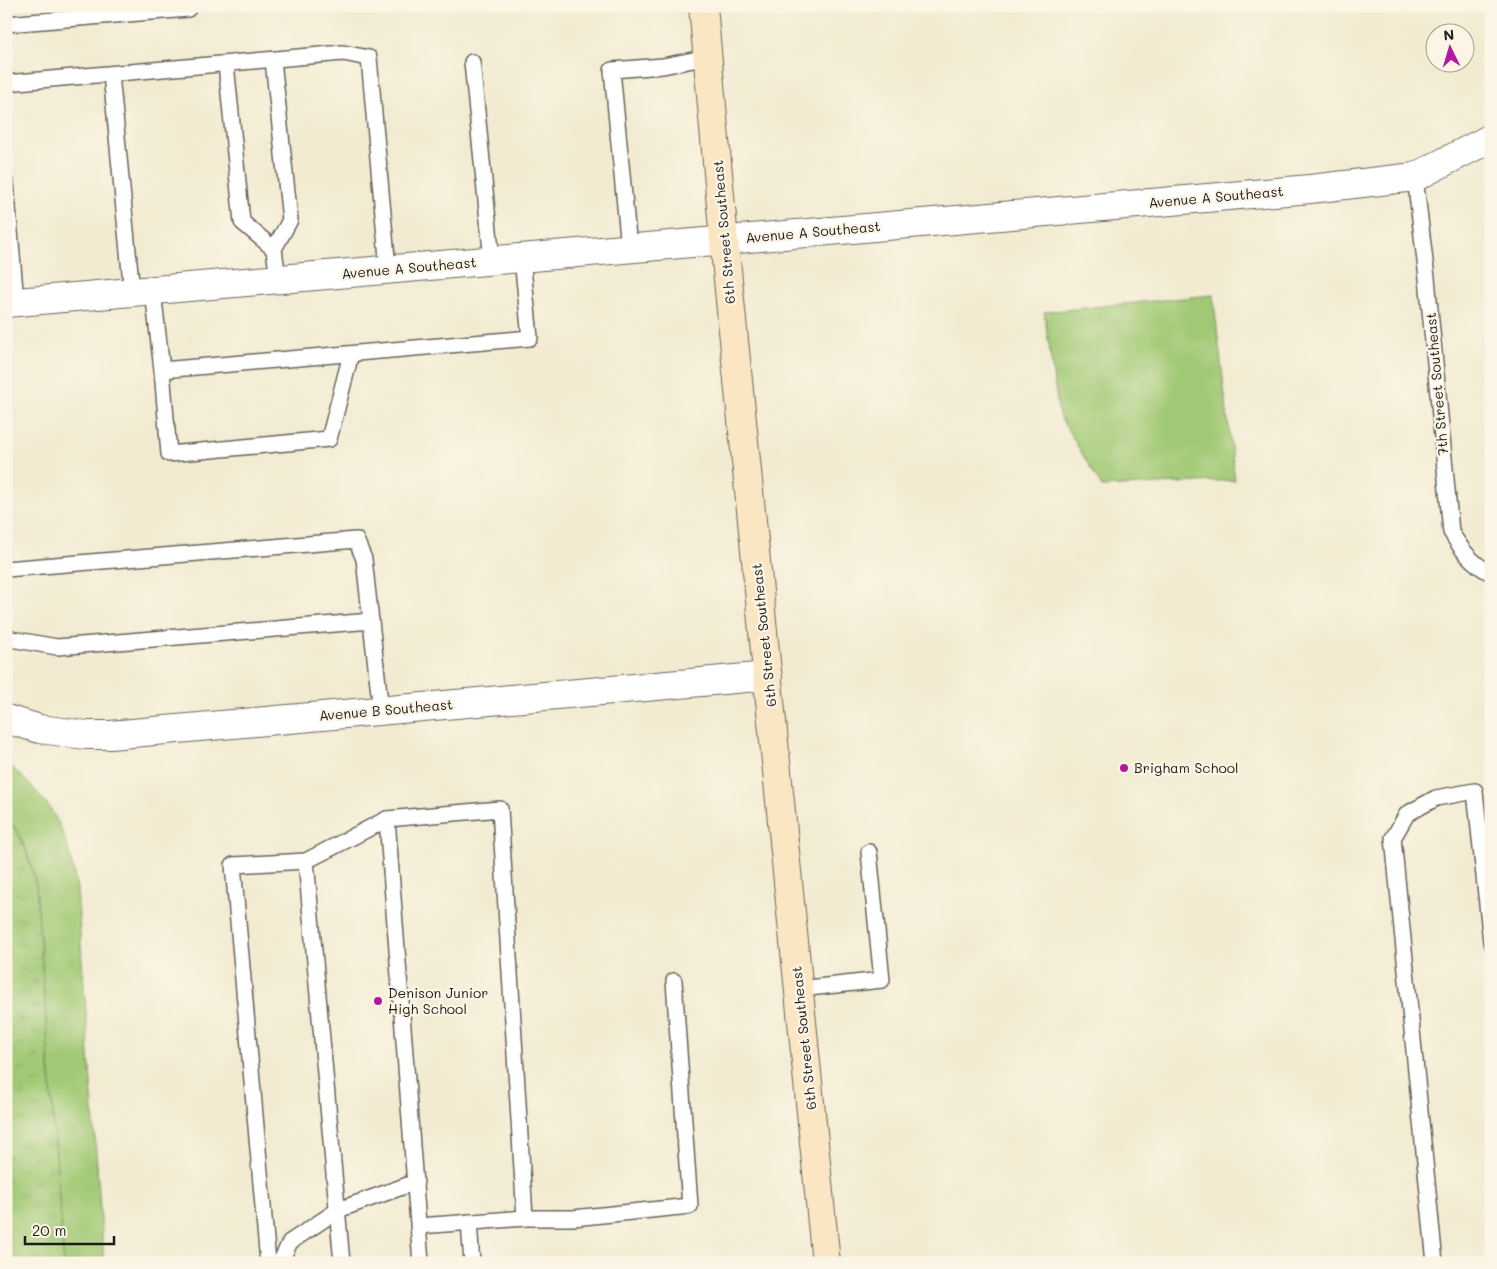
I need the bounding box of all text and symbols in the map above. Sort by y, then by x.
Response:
north arrow [1424,22,1474,72]
text: N [1443,25,1455,44]
street label: 6th Street Southeast [708,159,739,305]
street label: Avenue A Southeast [1148,181,1284,212]
street label: Avenue A Southeast [745,216,881,247]
street label: Avenue A Southeast [341,252,477,283]
street label: 7th Street Southeast [1421,312,1452,456]
street label: 6th Street Southeast [747,562,780,708]
street label: Avenue B Southeast [318,694,454,725]
place label: Brigham School [1134,758,1239,777]
marker: Brigham School [1118,762,1130,774]
street label: 6th Street Southeast [787,965,820,1111]
place label: Denison Junior High School [388,983,488,1018]
marker: Denison Junior High School [372,995,384,1007]
scale bar [25,1214,114,1246]
text: 20 m [32,1220,66,1240]

